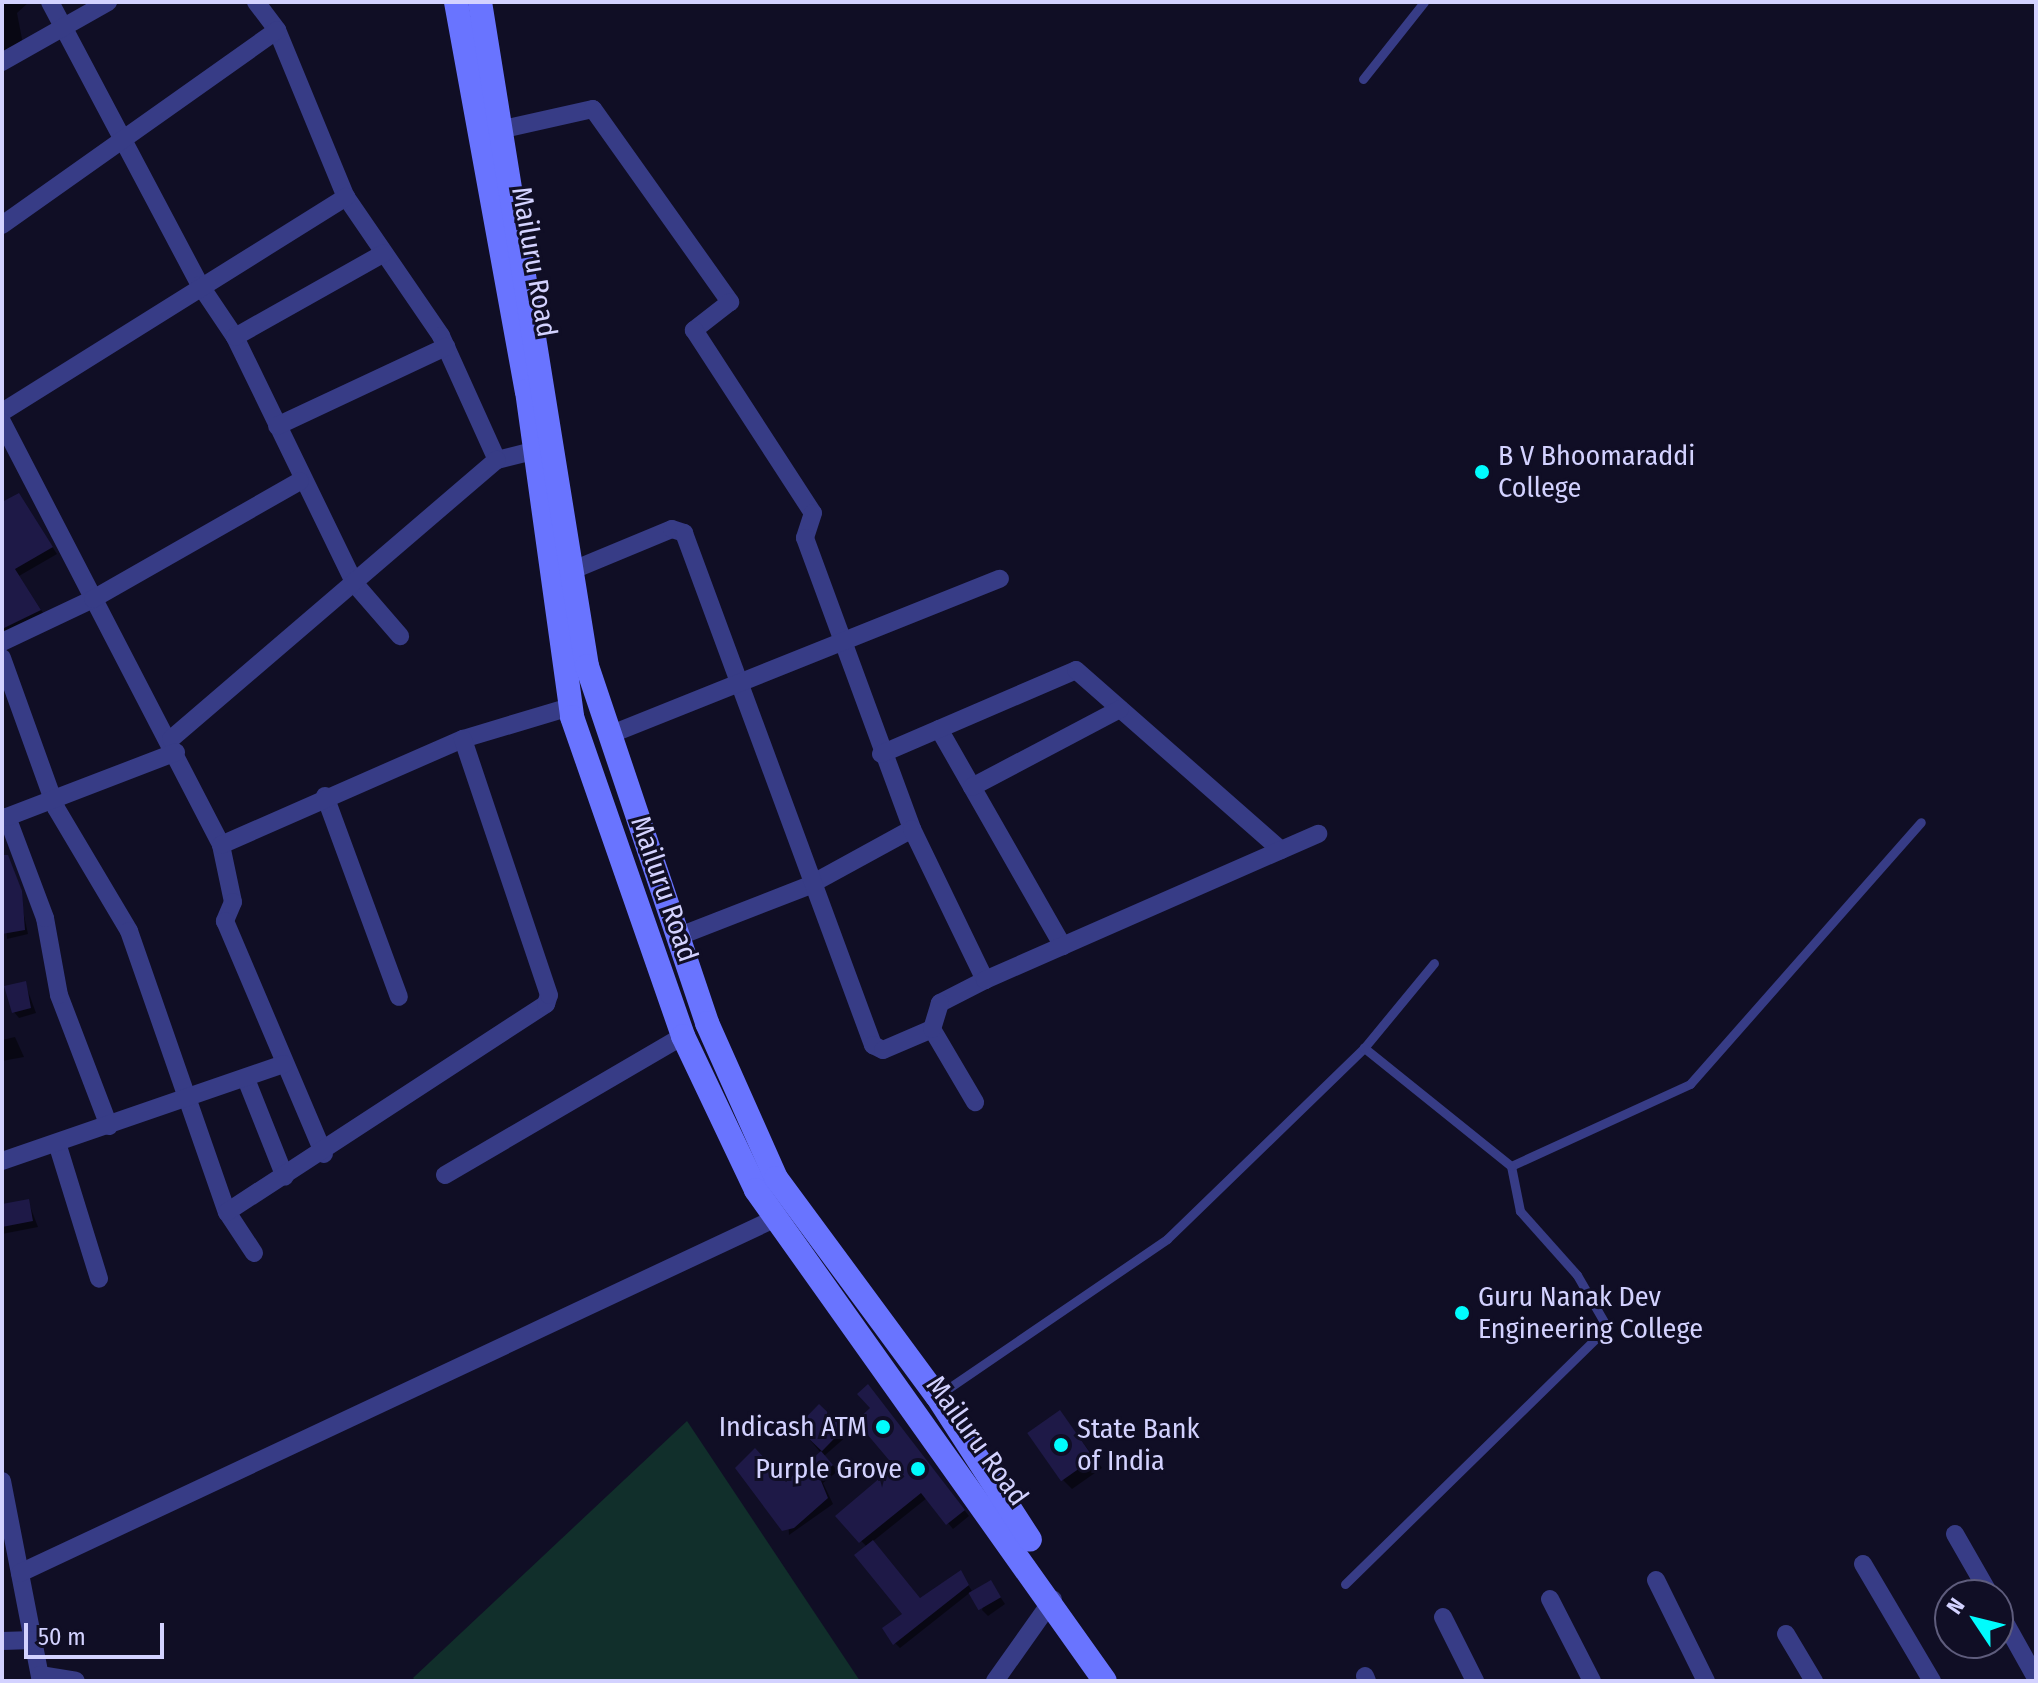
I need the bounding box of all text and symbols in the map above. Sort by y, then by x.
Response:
street label: Mailuru Road [504,184,564,340]
place label: B V Bhoomaraddi College [1498,439,1695,505]
marker: B V Bhoomaraddi College [1473,463,1491,481]
street label: Mailuru Road [623,812,705,966]
place label: Guru Nanak Dev Engineering College [1478,1280,1703,1346]
marker: Guru Nanak Dev Engineering College [1453,1304,1471,1322]
street label: Mailuru Road [919,1370,1035,1512]
place label: Indicash ATM [719,1410,867,1444]
place label: State Bank of India [1077,1412,1200,1478]
marker: Indicash ATM [874,1418,892,1436]
marker: State Bank of India [1052,1436,1070,1454]
place label: Purple Grove [755,1452,902,1486]
marker: Purple Grove [909,1460,927,1478]
north arrow [1934,1579,2014,1659]
text: N [1941,1593,1970,1619]
scale bar [28,1607,168,1657]
text: 50 m [38,1623,86,1651]

